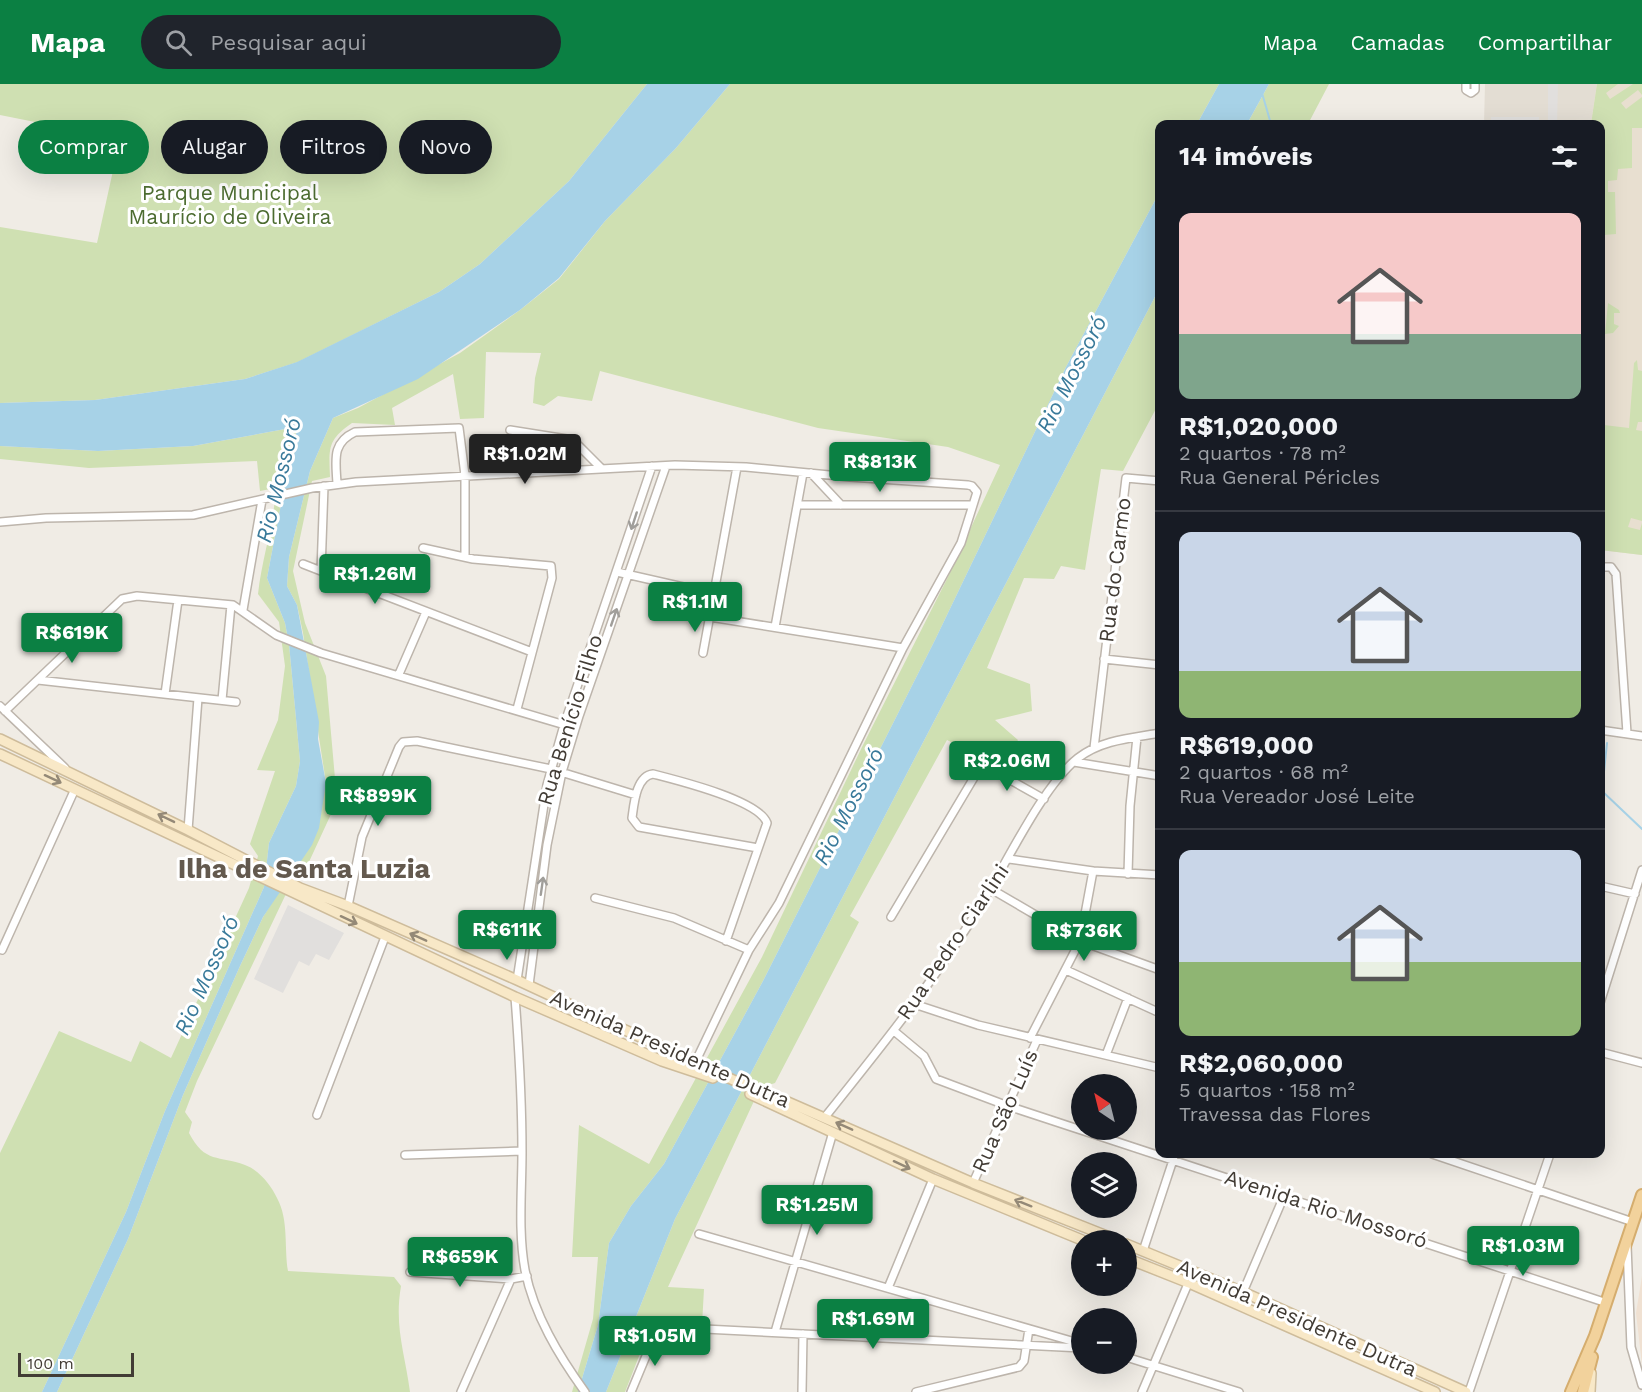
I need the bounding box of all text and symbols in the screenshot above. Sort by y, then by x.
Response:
search box [141,15,561,69]
text: Mapa [30,26,105,59]
icon: search [162,26,195,59]
text: Pesquisar aqui [210,30,367,55]
text: Mapa [1263,30,1317,55]
text: Camadas [1350,30,1445,55]
text: Compartilhar [1478,30,1612,55]
chip: Comprar [18,120,149,174]
chip: Alugar [161,120,268,174]
chip: Filtros [280,120,387,174]
chip: Novo [399,120,492,174]
icon: filters [1548,140,1581,173]
text: 14 imóveis [1179,141,1313,171]
park label: Parque Municipal Maurício de Oliveira [129,180,332,229]
icon: home [1326,252,1434,360]
water label: Rio Mossoró [1031,312,1112,437]
text: R$1,020,000 [1179,411,1338,441]
water label: Rio Mossoró [251,415,306,545]
pin: R$1.02M [470,434,580,485]
text: R$1.02M [483,441,567,465]
text: 2 quartos · 78 m² [1179,441,1346,465]
pin: R$813K [831,442,929,493]
text: R$813K [843,449,917,473]
text: Rua General Péricles [1179,465,1380,489]
street label: Rua do Carmo [1093,496,1136,644]
one-way arrow [627,511,638,530]
pin: R$1.26M [320,554,430,605]
text: R$1.26M [333,561,417,585]
icon: home [1326,571,1434,679]
pin: R$1.1M [646,582,744,633]
text: R$1.1M [662,589,728,613]
one-way arrow [610,608,621,627]
pin: R$619K [23,613,121,664]
text: R$619K [35,620,109,644]
street label: Rua Benício Filho [532,631,607,808]
text: R$619,000 [1179,730,1314,760]
pin: R$2.06M [952,741,1062,792]
water label: Rio Mossoró [808,744,889,869]
text: R$2.06M [963,748,1051,772]
text: 2 quartos · 68 m² [1179,760,1348,784]
one-way arrow [44,773,62,785]
pin: R$899K [329,776,427,827]
text: R$899K [339,783,417,807]
text: Rua Vereador José Leite [1179,784,1415,808]
one-way arrow [157,812,175,824]
district label: Ilha de Santa Luzia [178,853,431,885]
street label: Rua Pedro Ciarlini [891,859,1014,1024]
one-way arrow [537,876,548,896]
icon: home [1326,889,1434,997]
pin: R$611K [458,910,556,961]
pin: R$736K [1035,911,1133,962]
water label: Rio Mossoró [169,912,244,1039]
one-way arrow [339,915,357,927]
text: R$611K [472,917,542,941]
text: R$736K [1046,918,1122,942]
one-way arrow [410,931,428,942]
street label: Avenida Presidente Dutra [547,984,794,1113]
street label: Rua São Luís [966,1045,1043,1176]
text: R$2,060,000 [1179,1048,1343,1078]
north arrow [1071,1074,1137,1140]
map controls [1071,1074,1137,1374]
text: 5 quartos · 158 m² [1179,1078,1355,1102]
text: Travessa das Flores [1179,1102,1371,1126]
one-way arrow [836,1120,854,1131]
button: layers [1071,1152,1137,1218]
one-way arrow [893,1159,911,1171]
street label: Avenida Rio Mossoró [1222,1164,1431,1253]
pin: R$1.25M [762,1185,872,1236]
text: R$1.25M [776,1192,858,1216]
one-way arrow [1015,1197,1033,1208]
pin: R$1.03M [1468,1226,1578,1277]
button: + [1071,1230,1137,1296]
text: R$1.03M [1481,1233,1565,1257]
pin: R$659K [411,1237,509,1288]
text: R$659K [422,1244,498,1268]
street label: Avenida Presidente Dutra [1174,1253,1421,1382]
pin: R$1.69M [818,1299,928,1350]
text: R$1.69M [831,1306,915,1330]
button: − [1071,1308,1137,1374]
pin: R$1.05M [600,1316,710,1367]
text: R$1.05M [613,1323,697,1347]
scale bar [18,1350,134,1378]
text: 100 m [27,1354,74,1373]

